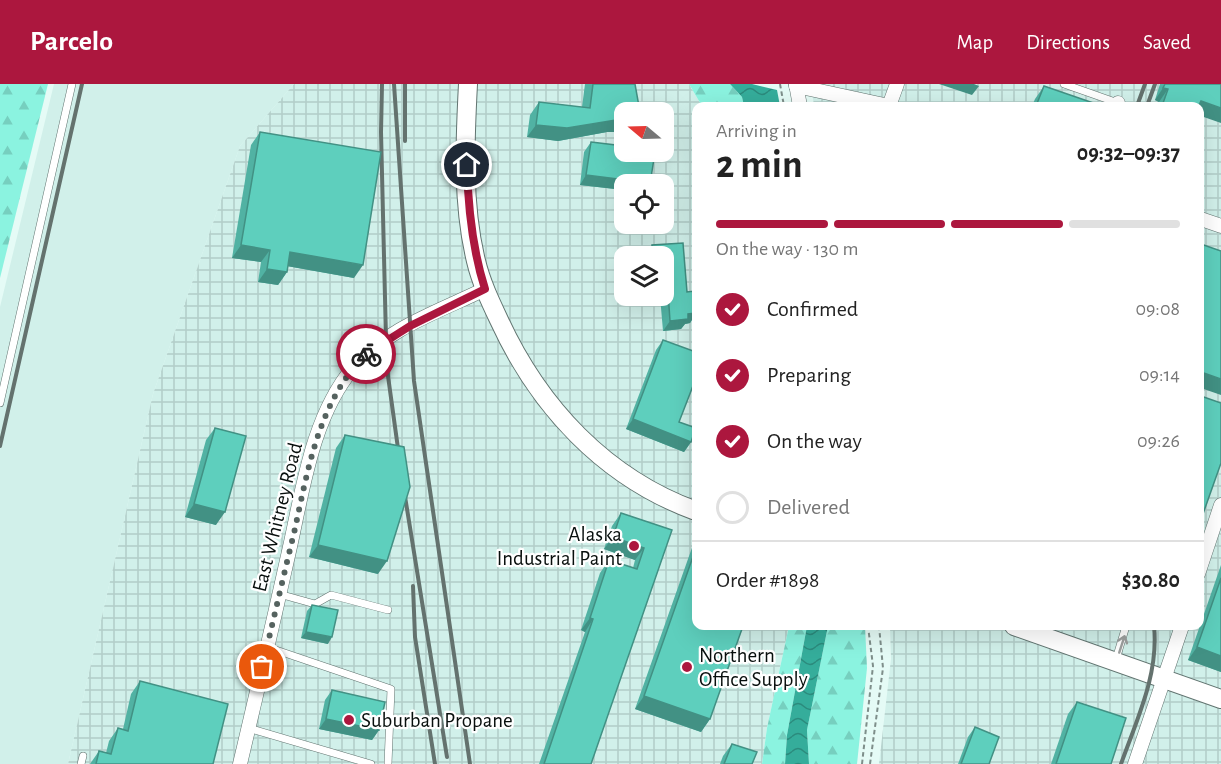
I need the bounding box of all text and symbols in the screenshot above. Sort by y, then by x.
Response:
text: Parcelo [30,28,113,56]
text: Map [957,32,993,53]
text: Directions [1026,32,1110,53]
text: Saved [1143,32,1191,53]
north arrow [614,102,674,162]
map controls [614,102,674,306]
text: Arriving in [716,121,797,141]
pin [441,139,492,190]
text: 09:32–09:37 [1077,142,1180,164]
text: 2 min [716,146,803,185]
icon: home [450,148,483,181]
button: locate [614,174,674,234]
text: On the way · 130 m [716,239,858,259]
button: layers [614,246,674,306]
icon: check [716,293,749,326]
text: Confirmed [767,298,858,320]
text: 09:08 [1135,299,1180,319]
courier [336,324,396,384]
icon: bike [350,338,383,371]
icon: check [716,359,749,392]
text: Preparing [767,364,851,386]
text: 09:14 [1139,365,1180,385]
icon: check [716,425,749,458]
text: On the way [767,430,862,452]
text: 09:26 [1137,431,1180,451]
street label: East Whitney Road [249,440,306,594]
text: Delivered [767,496,850,518]
place label: Alaska Industrial Paint [497,524,622,569]
marker: Alaska Industrial Paint [627,539,641,553]
text: Order #1898 [716,569,819,591]
text: $30.80 [1122,569,1180,591]
one-way arrow [1117,635,1128,654]
pin [236,641,287,692]
place label: Northern Office Supply [699,645,808,690]
icon: bag [245,650,278,683]
marker: Northern Office Supply [680,660,694,674]
place label: Suburban Propane [361,710,513,731]
marker: Suburban Propane [342,713,356,727]

